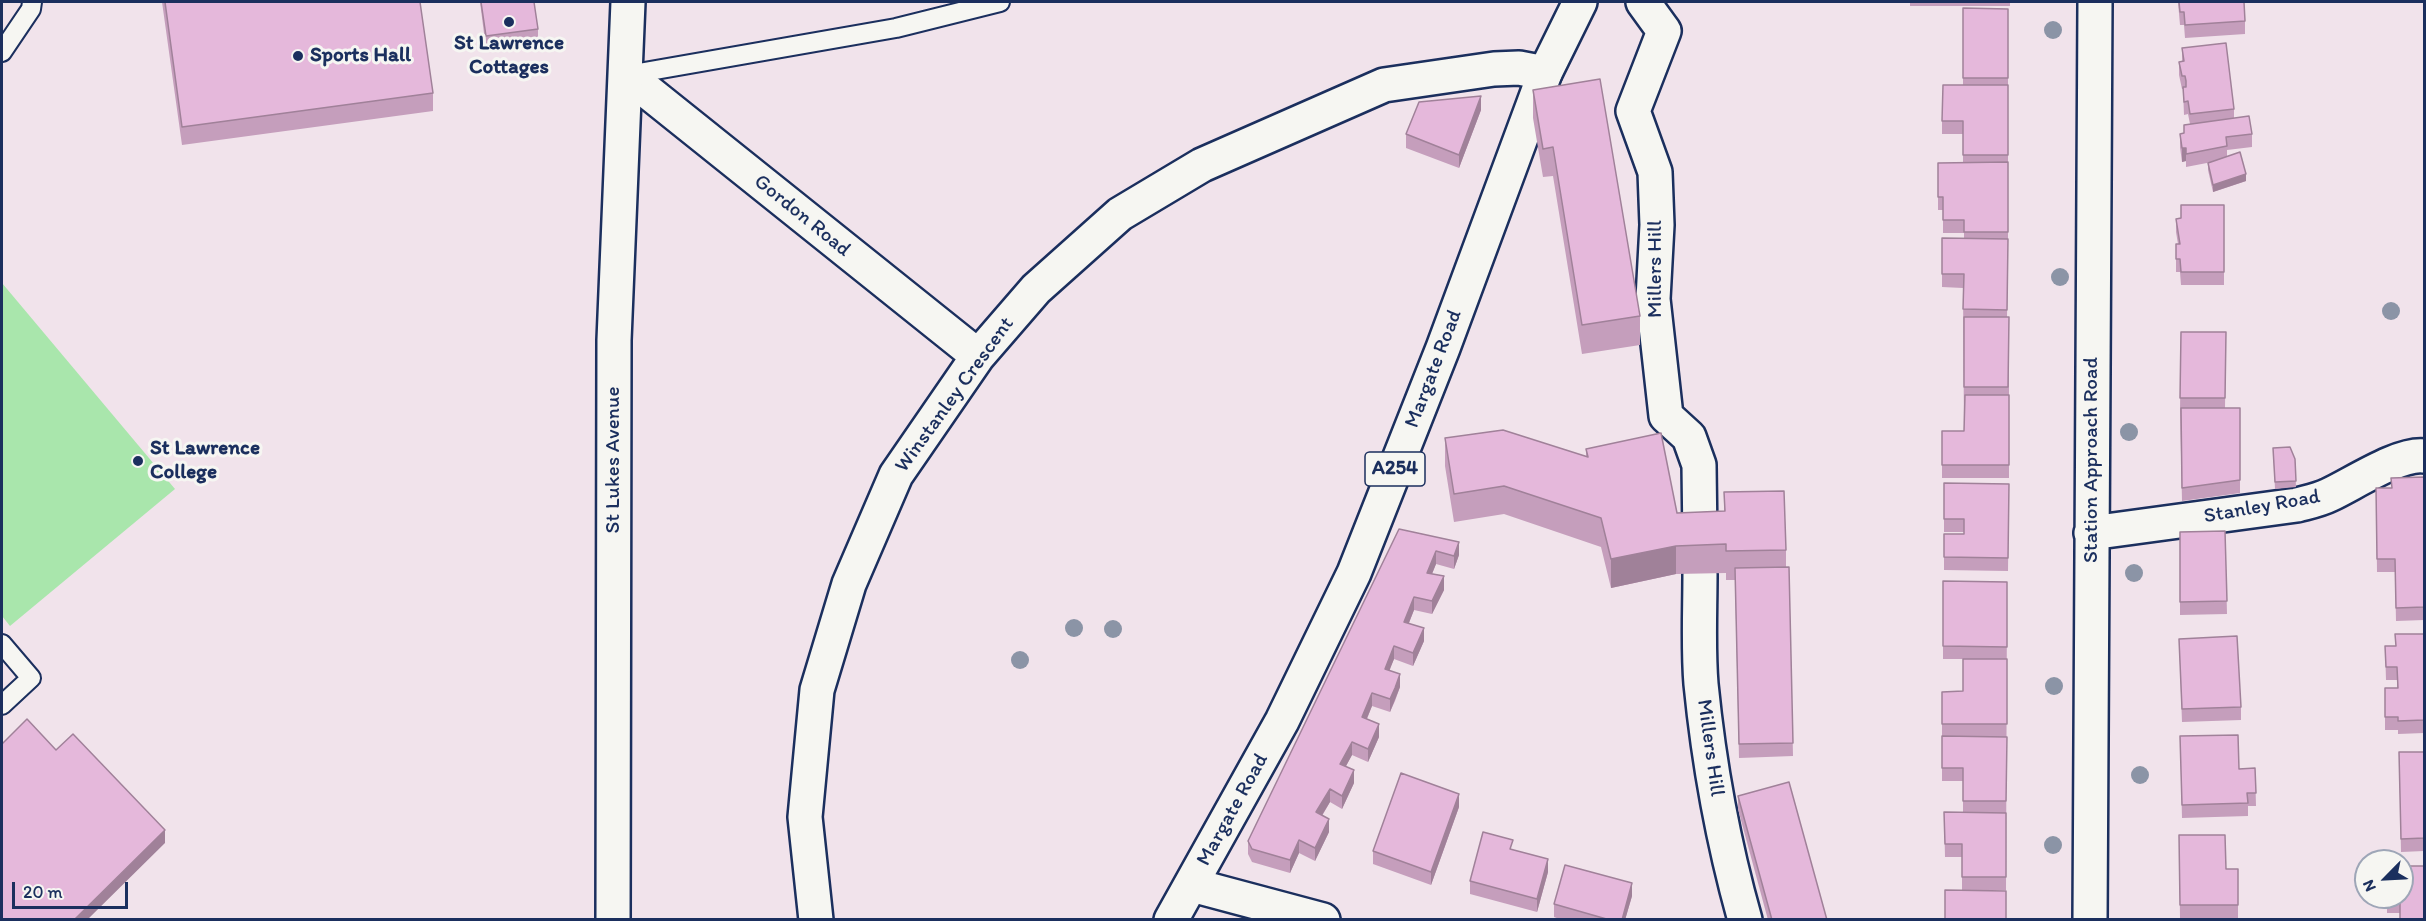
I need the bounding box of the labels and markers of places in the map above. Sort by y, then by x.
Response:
marker: St Lawrence Cottages [502,15,516,29]
place label: St Lawrence Cottages [454,31,564,81]
place label: Sports Hall [310,43,411,69]
marker: Sports Hall [291,49,305,63]
place label: St Lawrence College [150,436,260,486]
marker: St Lawrence College [131,454,145,468]

